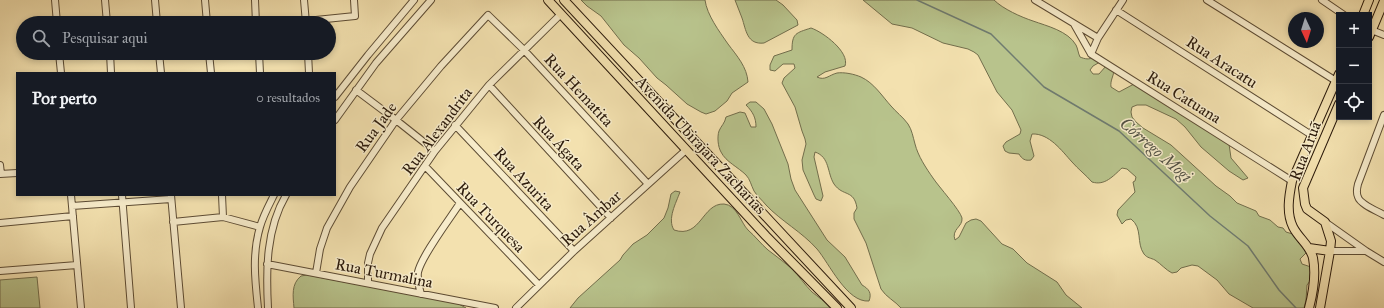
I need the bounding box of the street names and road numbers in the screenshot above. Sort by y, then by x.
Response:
street label: Rua Aracatu [1183,32,1262,92]
street label: Rua Hematita [540,50,618,131]
street label: Rua Catuana [1143,67,1225,127]
street label: Avenida Ubirajara Zacharias [631,71,770,218]
street label: Rua Alexandrita [398,83,476,179]
street label: Rua Jade [351,98,402,156]
street label: Rua Ágata [528,111,590,175]
street label: Rua Aruã [1285,118,1325,183]
street label: Rua Azurita [490,144,558,215]
street label: Rua Turquesa [452,178,529,257]
street label: Rua Âmbar [556,185,625,250]
street label: Rua Turmalina [333,254,435,292]

